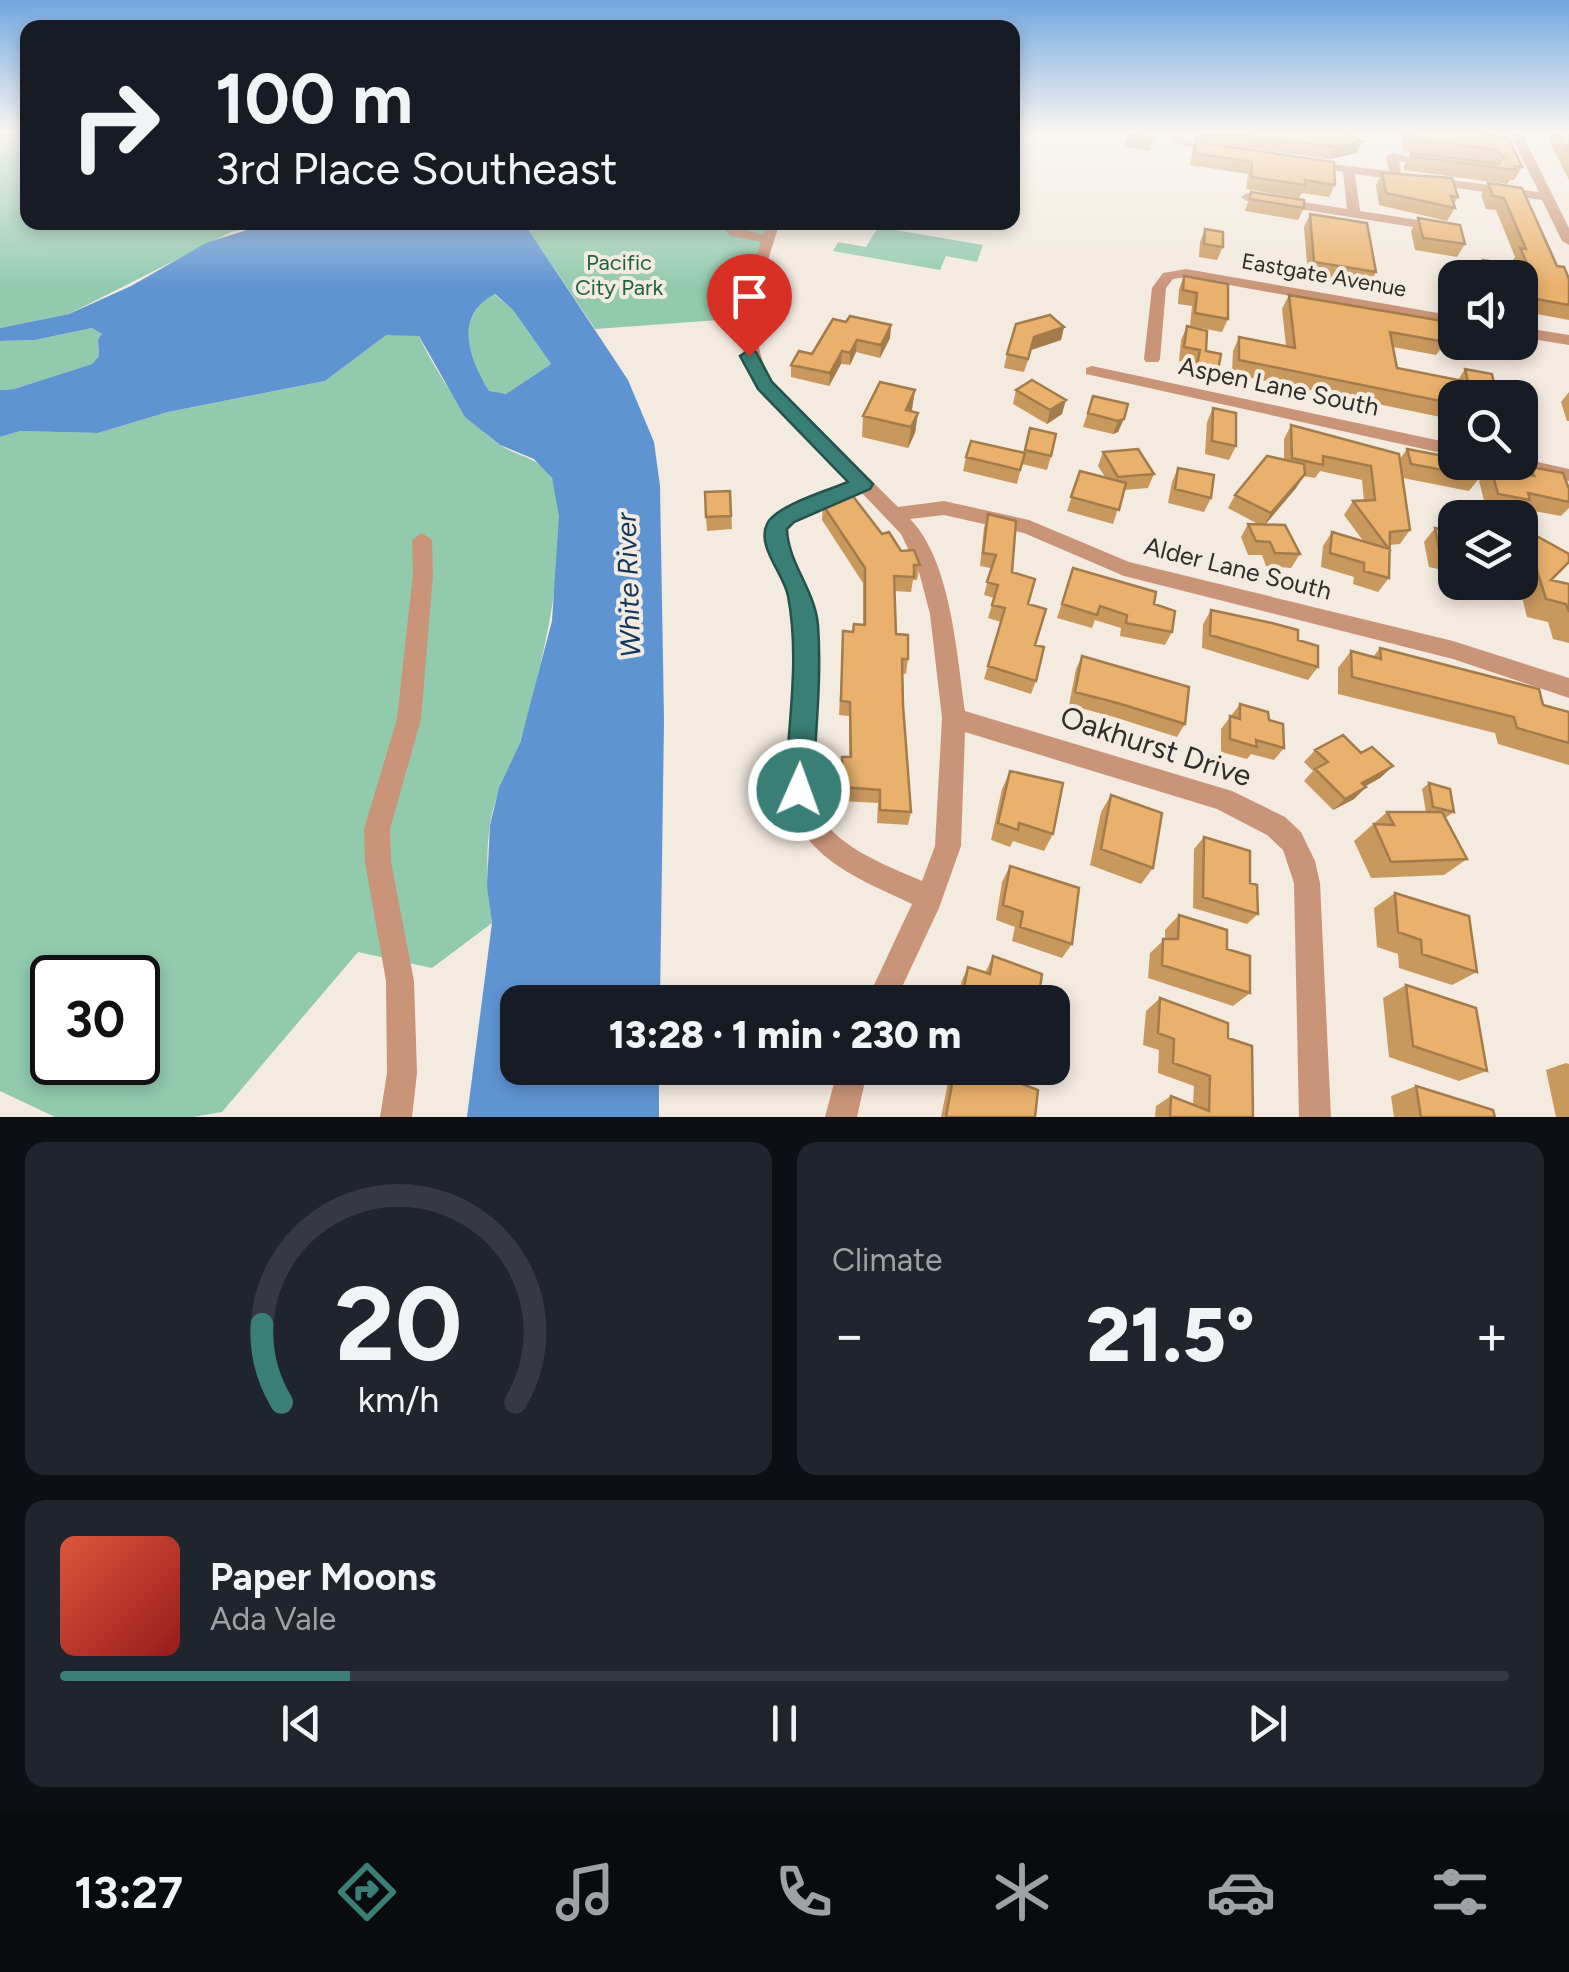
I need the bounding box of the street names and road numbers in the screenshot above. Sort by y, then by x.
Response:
street label: Eastgate Avenue [1239,247,1409,303]
street label: Aspen Lane South [1176,350,1382,422]
street label: Alder Lane South [1141,530,1335,606]
street label: Oakhurst Drive [1056,698,1256,794]

